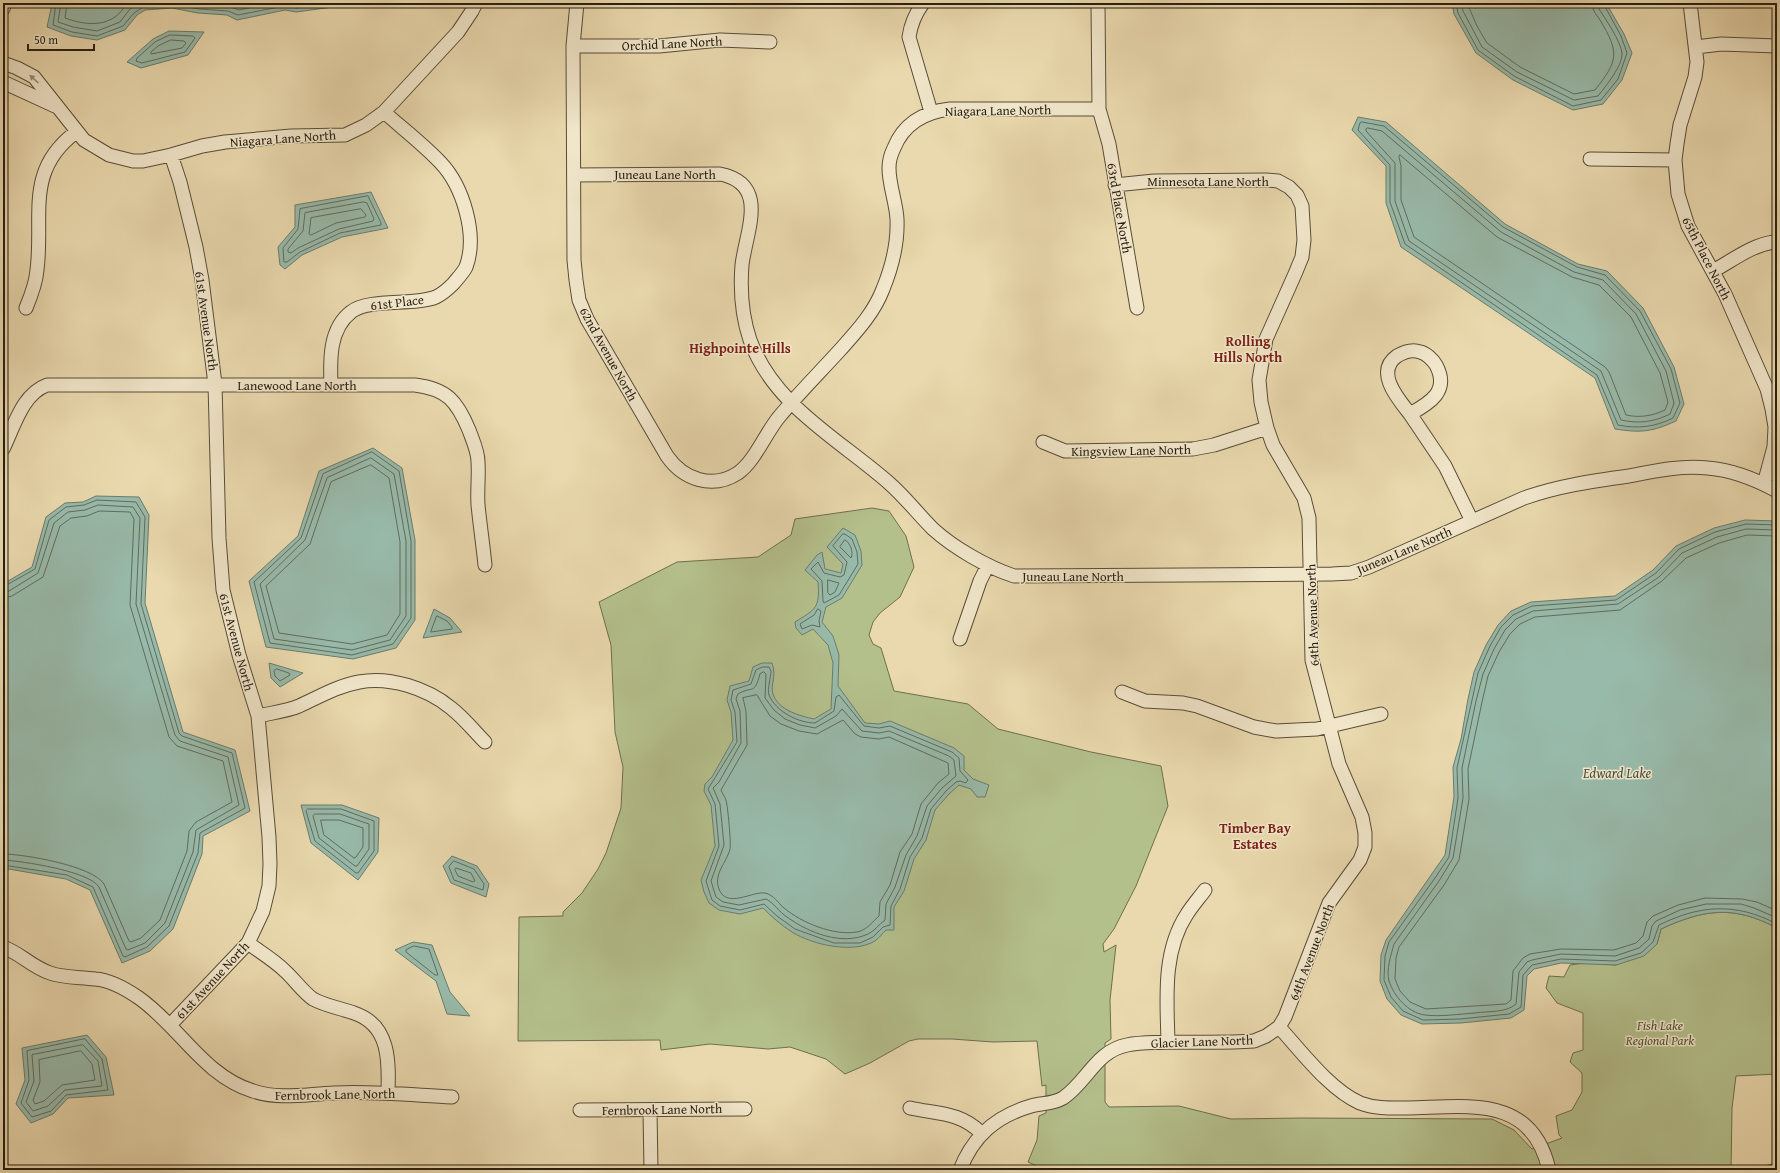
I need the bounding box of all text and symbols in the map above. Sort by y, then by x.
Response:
scale bar [28,26,94,52]
text: 50 m [34,31,58,48]
street label: Orchid Lane North [621,31,723,56]
one-way arrow [28,74,39,83]
street label: Niagara Lane North [945,100,1052,121]
street label: Niagara Lane North [229,125,337,152]
street label: 63rd Place North [1102,161,1137,255]
street label: Juneau Lane North [612,165,717,184]
street label: Minnesota Lane North [1147,172,1269,191]
street label: 65th Place North [1677,213,1736,304]
street label: 61st Avenue North [190,270,223,373]
street label: 61st Place [369,290,425,315]
street label: 62nd Avenue North [575,304,643,405]
district label: Rolling Hills North [1214,331,1283,367]
district label: Highpointe Hills [689,338,791,358]
street label: Lanewood Lane North [237,376,357,395]
street label: Kingsview Lane North [1071,440,1192,461]
street label: Juneau Lane North [1352,522,1455,580]
street label: 64th Avenue North [1301,563,1324,667]
street label: Juneau Lane North [1020,567,1125,586]
street label: 61st Avenue North [214,591,259,694]
water label: Edward Lake [1582,763,1651,783]
district label: Timber Bay Estates [1219,818,1292,854]
street label: 64th Avenue North [1284,900,1339,1003]
street label: 61st Avenue North [171,937,254,1024]
park label: Fish Lake Regional Park [1625,1016,1694,1050]
street label: Glacier Lane North [1151,1030,1254,1053]
street label: Fernbrook Lane North [275,1084,396,1105]
street label: Fernbrook Lane North [602,1099,723,1120]

